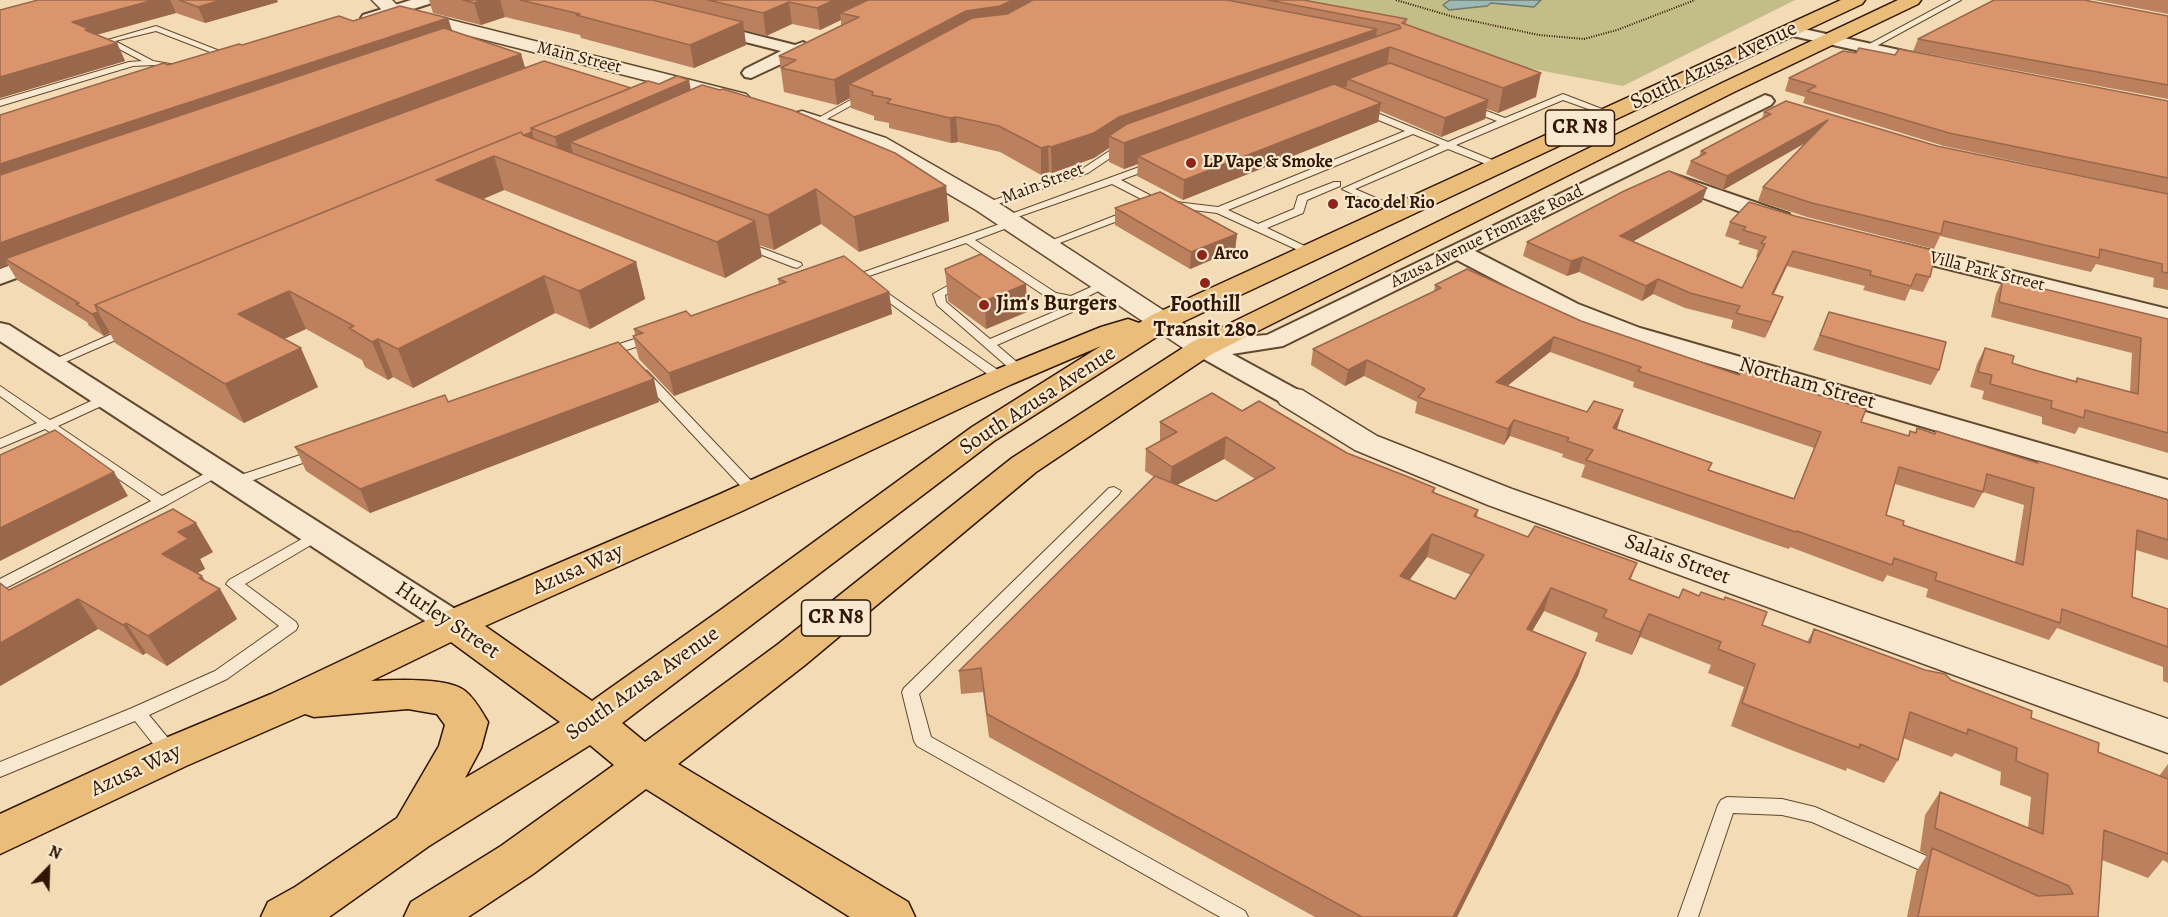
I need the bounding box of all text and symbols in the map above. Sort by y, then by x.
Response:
street label: South Azusa Avenue [1626,16,1802,116]
street label: Main Street [535,37,623,79]
road number: CR N8 [1546,110,1614,146]
place label: LP Vape & Smoke [1203,152,1333,174]
marker: LP Vape & Smoke [1184,156,1198,170]
street label: Main Street [999,158,1087,210]
street label: Azusa Avenue Frontage Road [1387,181,1587,293]
place label: Taco del Rio [1345,193,1435,215]
marker: Taco del Rio [1326,197,1340,211]
place label: Arco [1214,244,1249,266]
street label: Villa Park Street [1927,247,2047,297]
marker: Arco [1195,248,1209,262]
marker: Foothill Transit 280 [1198,276,1212,290]
place label: Jim's Burgers [996,292,1117,318]
place label: Foothill Transit 280 [1154,293,1256,344]
marker: Jim's Burgers [977,298,991,312]
street label: South Azusa Avenue [955,341,1121,461]
street label: Northam Street [1736,352,1878,416]
street label: Salais Street [1621,529,1733,591]
street label: Azusa Way [528,538,628,602]
street label: Hurley Street [390,576,504,666]
road number: CR N8 [802,600,870,636]
street label: South Azusa Avenue [561,621,725,747]
street label: Azusa Way [87,739,185,803]
north arrow [18,839,78,899]
text: N [45,840,65,865]

